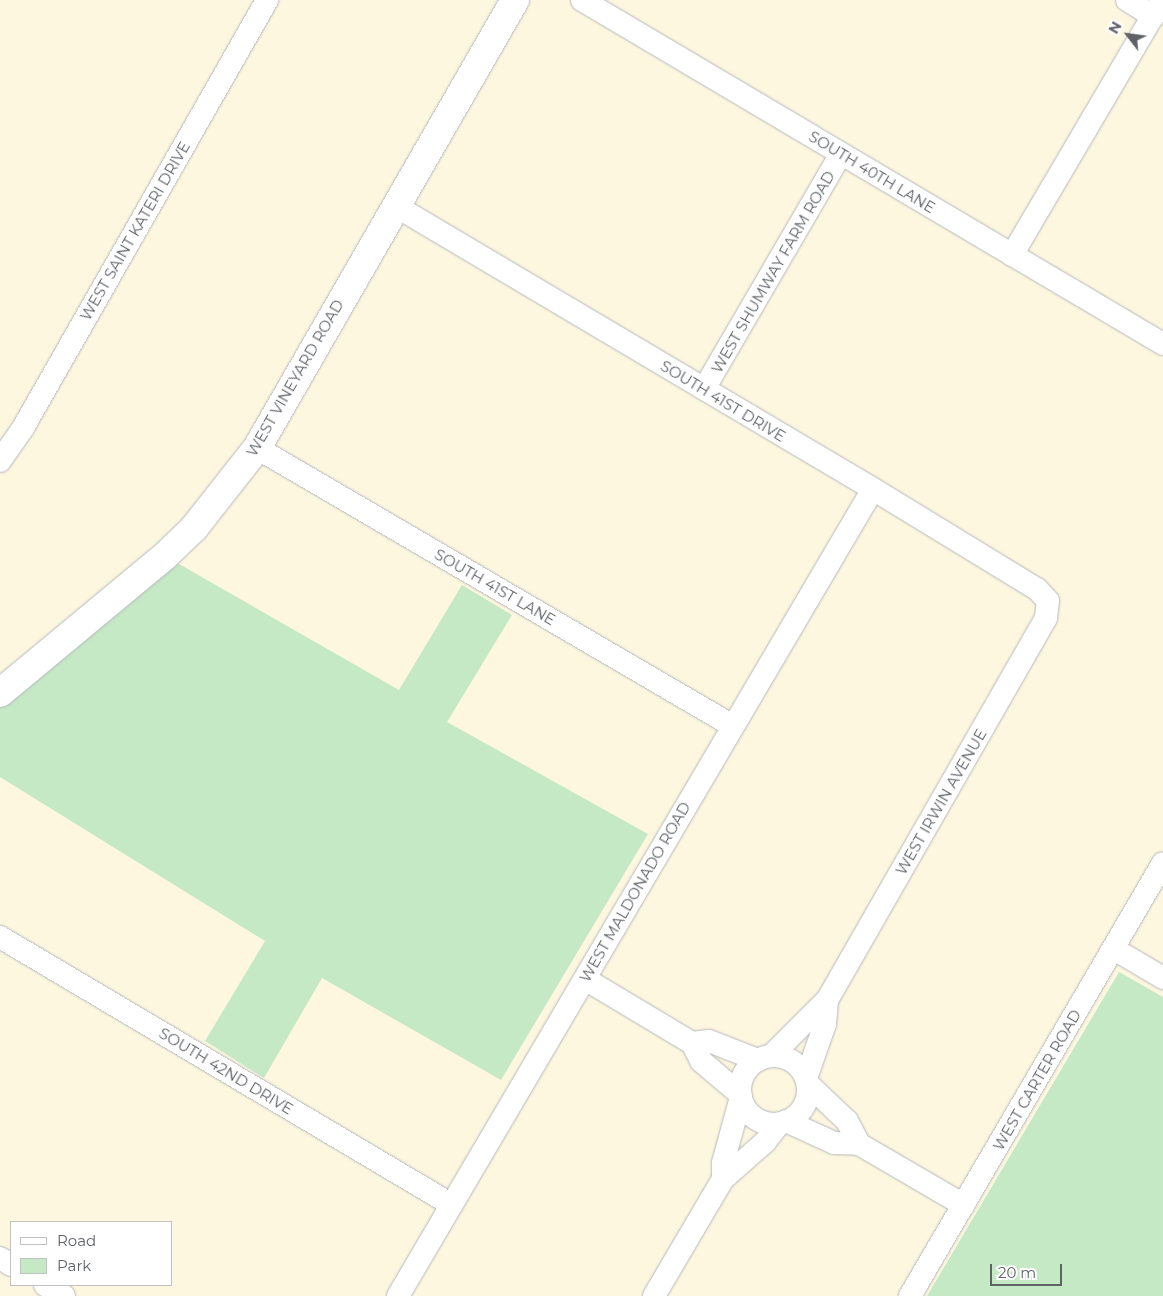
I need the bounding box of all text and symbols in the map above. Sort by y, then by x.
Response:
north arrow [1103,10,1153,60]
text: N [1104,18,1126,37]
street label: SOUTH 40TH LANE [806,127,938,217]
street label: WEST SAINT KATERI DRIVE [76,138,194,324]
street label: WEST SHUMWAY FARM ROAD [708,168,838,376]
street label: WEST VINEYARD ROAD [243,296,347,460]
street label: SOUTH 41ST DRIVE [657,357,789,445]
street label: SOUTH 41ST LANE [431,545,559,629]
street label: WEST IRWIN AVENUE [892,726,990,878]
street label: WEST MALDONADO ROAD [576,799,694,985]
street label: WEST CARTER ROAD [989,1006,1085,1154]
street label: SOUTH 42ND DRIVE [156,1024,296,1118]
legend [10,1221,172,1286]
text: Road [57,1231,96,1250]
scale bar [993,1254,1066,1286]
text: Park [57,1256,91,1275]
text: 20 m [998,1263,1036,1282]

